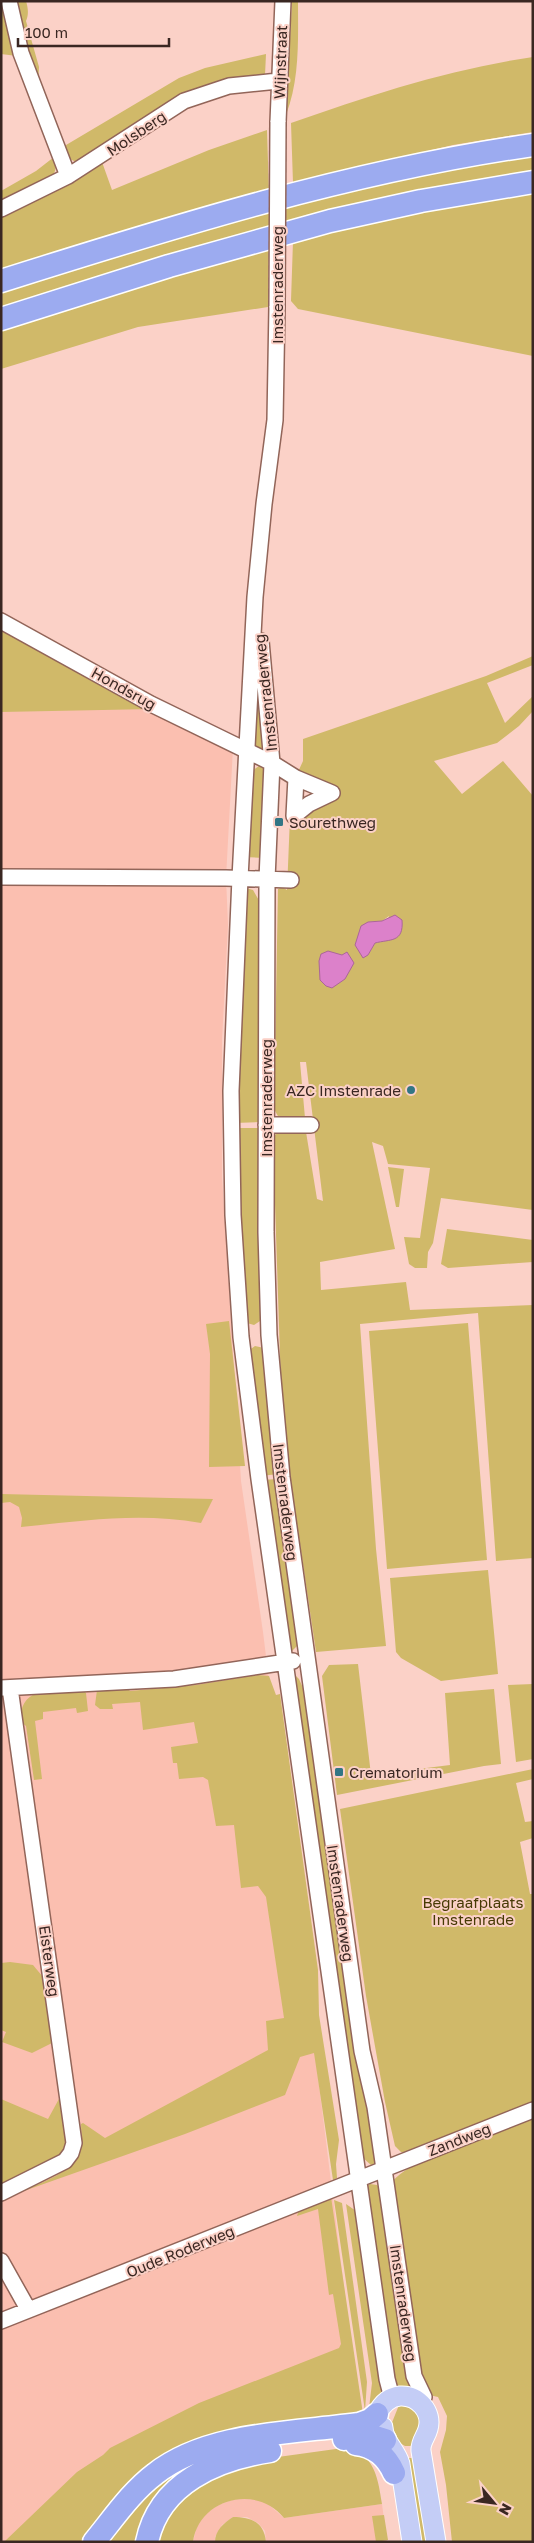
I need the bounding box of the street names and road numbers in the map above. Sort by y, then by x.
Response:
street label: Wijnstraat [270,25,290,99]
street label: Molsberg [103,107,169,159]
street label: Imstenraderweg [268,226,286,344]
street label: Imstenraderweg [250,633,280,753]
street label: Hondsrug [89,663,159,713]
street label: Imstenraderweg [257,1039,275,1157]
street label: Imstenraderweg [270,1442,302,1562]
street label: Imstenraderweg [324,1843,358,1963]
street label: Eisterweg [36,1924,64,1998]
street label: Zandweg [425,2119,493,2159]
street label: Oude Roderweg [123,2221,237,2281]
street label: Imstenraderweg [387,2243,421,2363]

